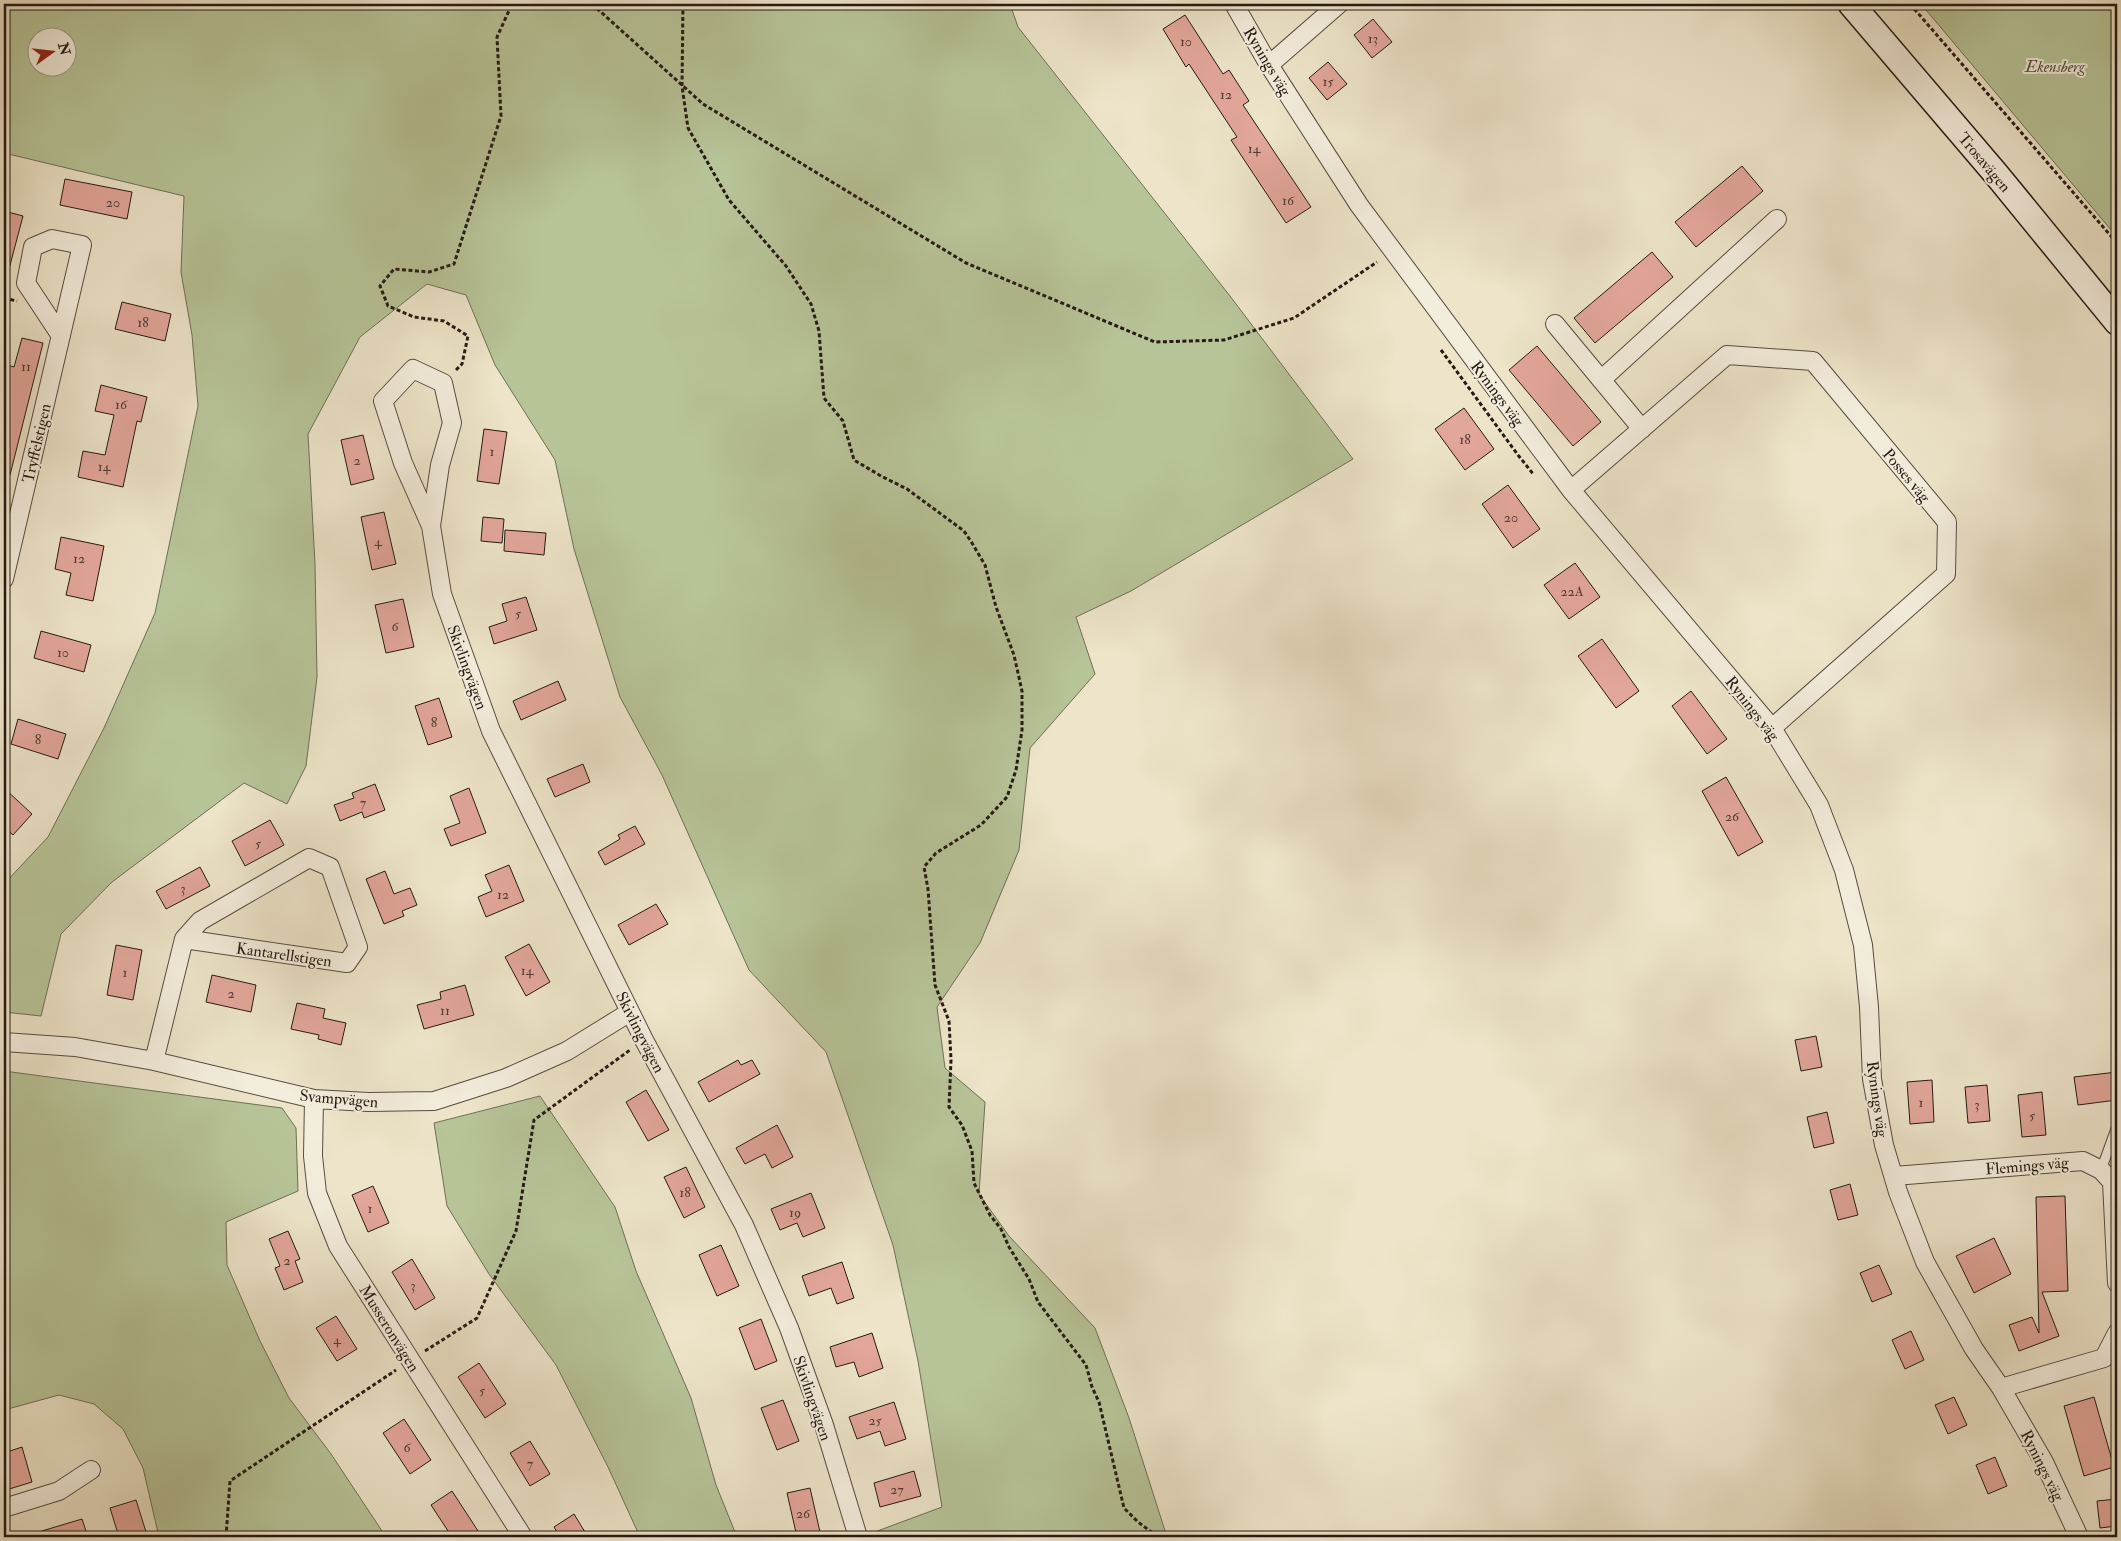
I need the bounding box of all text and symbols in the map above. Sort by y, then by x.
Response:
street label: Rynings väg [1239,23,1296,101]
north arrow [28,28,78,78]
house number: 13 [1368,30,1378,47]
house number: 10 [1180,33,1192,50]
text: N [54,40,74,57]
park label: Ekensberg [2024,57,2086,77]
house number: 15 [1322,73,1334,90]
house number: 12 [1220,86,1232,103]
street label: Trosavägen [1953,129,2015,197]
house number: 14 [1248,140,1262,157]
house number: 16 [1282,192,1295,209]
house number: 20 [106,194,120,211]
house number: 18 [137,314,149,331]
street label: Rynings väg [1466,357,1529,431]
house number: 11 [21,358,31,375]
house number: 16 [115,396,128,413]
street label: Tryffelstigen [18,402,56,485]
house number: 18 [1459,431,1471,448]
house number: 1 [490,443,495,460]
street label: Posses väg [1878,445,1935,508]
house number: 2 [353,452,361,469]
house number: 14 [98,458,112,475]
house number: 20 [1504,509,1518,526]
house number: 4 [374,533,383,550]
house number: 12 [73,550,85,567]
house number: 22A [1560,583,1584,600]
house number: 5 [515,605,522,622]
house number: 6 [391,618,399,635]
street label: Skivlingvägen [443,622,492,712]
house number: 10 [57,644,69,661]
street label: Rynings väg [1721,672,1784,746]
house number: 8 [431,714,438,731]
house number: 8 [35,731,42,748]
house number: 7 [360,794,367,811]
house number: 26 [1725,808,1740,825]
house number: 5 [255,835,262,852]
house number: 3 [180,880,186,897]
house number: 12 [497,886,509,903]
street label: Kantarellstigen [235,938,333,972]
house number: 14 [521,962,535,979]
house number: 1 [123,964,128,981]
house number: 2 [227,985,235,1002]
street label: Skivlingvägen [611,988,669,1076]
house number: 11 [440,1002,450,1019]
street label: Rynings väg [1862,1060,1892,1140]
street label: Svampvägen [299,1086,379,1113]
house number: 1 [1919,1094,1924,1111]
house number: 3 [1974,1096,1980,1113]
house number: 5 [2029,1107,2036,1124]
street label: Flemings väg [1985,1152,2071,1180]
house number: 18 [679,1184,691,1201]
house number: 1 [368,1200,373,1217]
house number: 19 [789,1204,801,1221]
house number: 2 [283,1252,291,1269]
house number: 3 [410,1277,416,1294]
street label: Musseronvägen [354,1281,424,1376]
house number: 4 [333,1331,342,1348]
street label: Skivlingvägen [788,1353,836,1443]
house number: 5 [479,1382,486,1399]
house number: 25 [868,1412,882,1429]
street label: Rynings väg [2016,1427,2069,1505]
house number: 6 [403,1439,411,1456]
house number: 7 [527,1455,534,1472]
house number: 27 [890,1481,904,1498]
house number: 26 [796,1505,811,1522]

